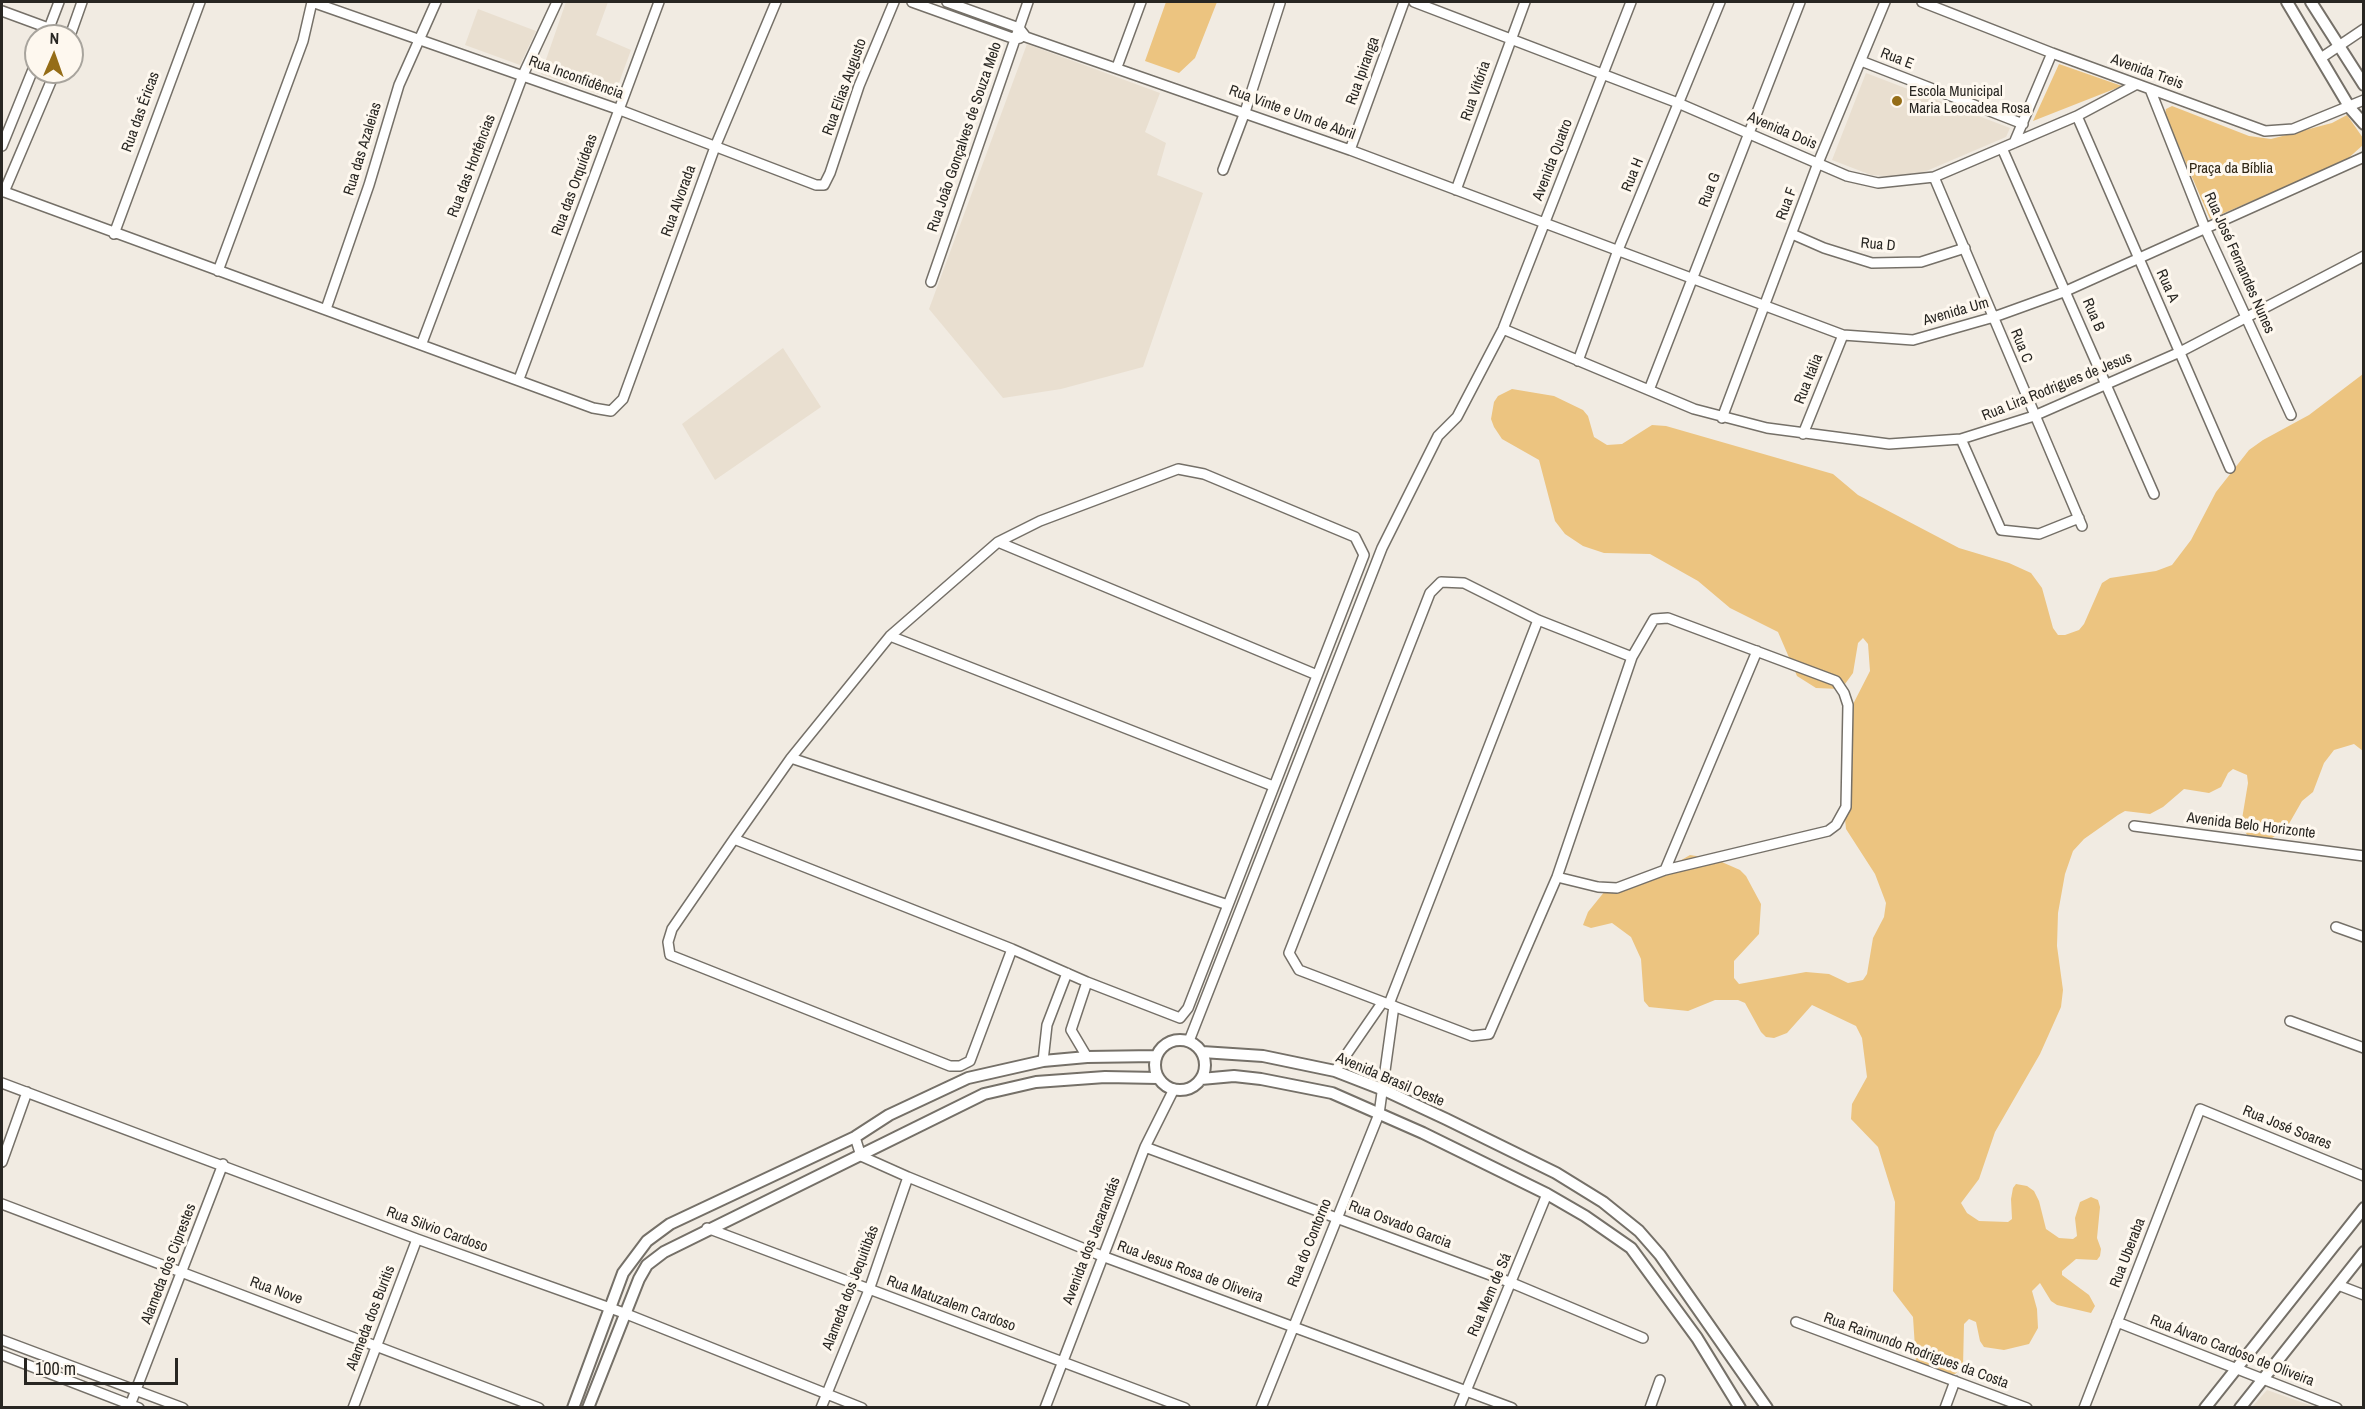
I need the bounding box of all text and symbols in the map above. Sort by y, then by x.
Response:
north arrow [24,24,84,84]
text: N [49,27,60,49]
street label: Rua Ipiranga [1342,35,1384,107]
street label: Rua Elias Augusto [819,36,871,138]
street label: Rua João Gonçalves de Souza Melo [924,40,1006,234]
street label: Rua E [1878,44,1916,74]
street label: Avenida Treis [2108,51,2186,93]
street label: Rua Inconfidência [526,52,626,104]
street label: Rua Vitória [1457,59,1495,123]
street label: Rua das Éricas [118,69,164,155]
street label: Rua Vinte e Um de Abril [1226,82,1358,144]
place label: Escola Municipal Maria Leocadea Rosa [1909,83,2030,118]
marker: Escola Municipal Maria Leocadea Rosa [1890,94,1904,108]
street label: Rua das Azaleias [340,100,386,198]
street label: Avenida Dois [1745,108,1819,154]
street label: Rua das Hortências [444,112,500,220]
street label: Avenida Quatro [1529,117,1577,203]
street label: Rua das Orquídeas [548,132,602,238]
street label: Rua H [1618,155,1648,195]
park label: Praça da Bíblia [2189,160,2273,178]
street label: Rua Alvorada [658,163,700,239]
street label: Rua G [1695,170,1725,210]
street label: Rua F [1773,185,1801,223]
street label: Rua José Fernandes Nunes [2200,190,2278,336]
street label: Rua D [1860,235,1896,255]
street label: Rua A [2152,267,2182,305]
street label: Avenida Um [1921,294,1991,330]
street label: Rua B [2078,296,2108,334]
street label: Rua C [2006,326,2036,366]
street label: Rua Lira Rodrigues de Jesus [1979,349,2135,425]
street label: Rua Itália [1791,351,1827,407]
street label: Avenida Belo Horizonte [2186,809,2316,843]
street label: Avenida Brasil Oeste [1333,1049,1447,1111]
street label: Rua José Soares [2240,1102,2334,1154]
street label: Avenida dos Jacarandás [1059,1175,1125,1307]
street label: Rua do Contorno [1284,1196,1336,1290]
street label: Rua Osvado Garcia [1346,1197,1454,1253]
street label: Alameda dos Ciprestes [138,1201,200,1327]
street label: Rua Silvio Cardoso [384,1203,490,1257]
street label: Rua Uberaba [2106,1216,2150,1290]
street label: Alameda dos Jequitibás [819,1223,883,1353]
street label: Rua Jesus Rosa de Oliveira [1115,1237,1265,1307]
street label: Rua Mem de Sá [1464,1251,1516,1339]
street label: Alameda dos Buritis [343,1263,399,1373]
street label: Rua Matuzalem Cardoso [884,1272,1018,1336]
street label: Rua Nove [247,1273,305,1309]
street label: Rua Raimundo Rodrigues da Costa [1821,1309,2011,1393]
street label: Rua Álvaro Cardoso de Oliveira [2147,1311,2317,1391]
scale bar [27,1346,182,1384]
text: 100 m [35,1356,76,1381]

